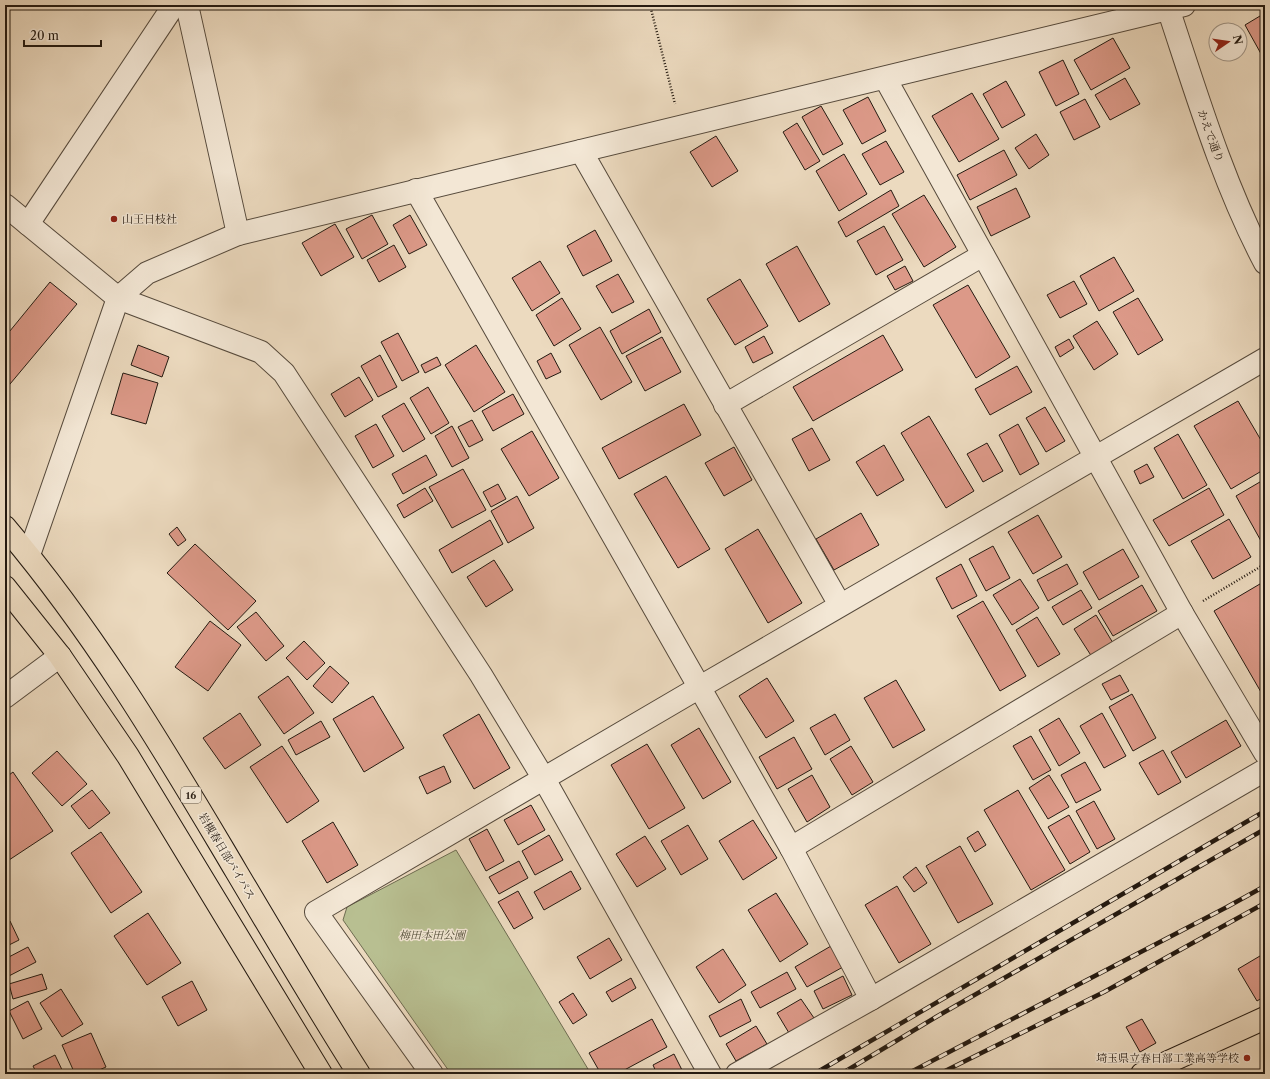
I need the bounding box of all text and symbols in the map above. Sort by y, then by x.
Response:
scale bar [24,22,101,48]
north arrow [1208,22,1248,62]
text: 20 m [30,28,59,43]
text: N [1230,34,1246,46]
street label: かえで通り [1195,108,1227,164]
place label: 山王日枝社 [122,212,177,226]
marker: 山王日枝社 [109,214,119,224]
road number: 16 [181,787,201,803]
street label: 岩槻春日部バイパス [196,810,258,902]
park label: 梅田本田公園 [399,928,467,942]
place label: 埼玉県立春日部工業高等学校 [1096,1051,1239,1065]
marker: 埼玉県立春日部工業高等学校 [1242,1053,1252,1063]

